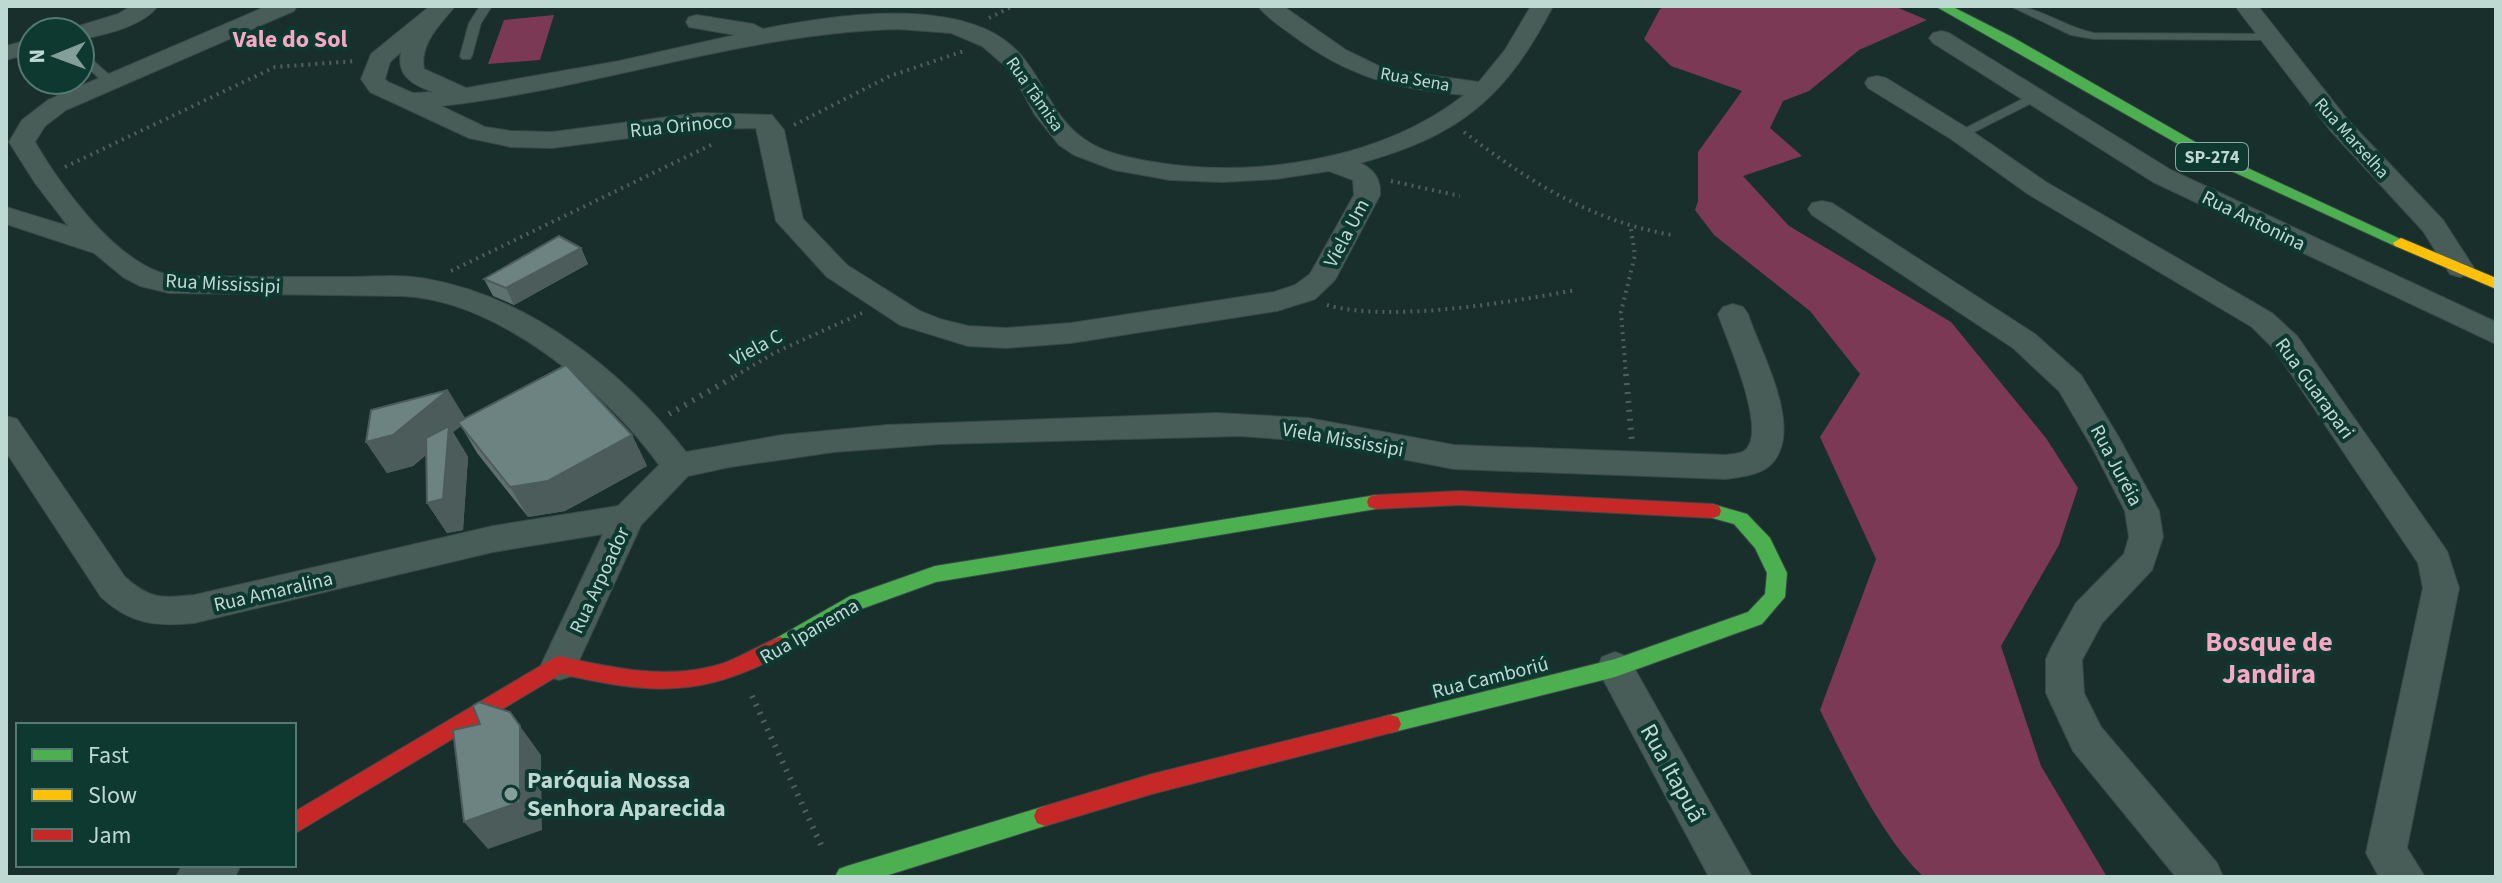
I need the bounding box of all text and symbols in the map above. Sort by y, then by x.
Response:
north arrow [16,16,96,96]
district label: Vale do Sol [232,22,347,57]
text: N [21,49,53,64]
street label: Rua Tâmisa [1000,52,1070,137]
street label: Rua Sena [1378,61,1452,98]
street label: Rua Marselha [2309,92,2395,184]
street label: Rua Orinoco [629,107,734,145]
road number: SP-274 [2176,143,2248,171]
street label: Rua Antonina [2197,184,2310,258]
street label: Viela Um [1317,194,1377,273]
street label: Rua Mississipi [165,267,281,301]
street label: Viela C [725,322,788,373]
street label: Rua Guarapari [2268,332,2360,445]
street label: Viela Mississipi [1280,416,1406,464]
street label: Rua Juréia [2083,420,2149,511]
street label: Rua Arpoador [563,522,637,638]
street label: Rua Amaralina [211,565,336,619]
street label: Rua Ipanema [755,592,864,671]
district label: Bosque de Jandira [2205,622,2333,694]
street label: Rua Camboriú [1429,650,1551,706]
street label: Rua Itapuã [1631,717,1714,829]
legend [16,723,296,867]
text: Fast [88,738,129,773]
place label: Paróquia Nossa Senhora Aparecida [527,763,726,826]
text: Slow [88,778,137,813]
marker: Paróquia Nossa Senhora Aparecida [502,785,520,803]
text: Jam [88,818,132,853]

